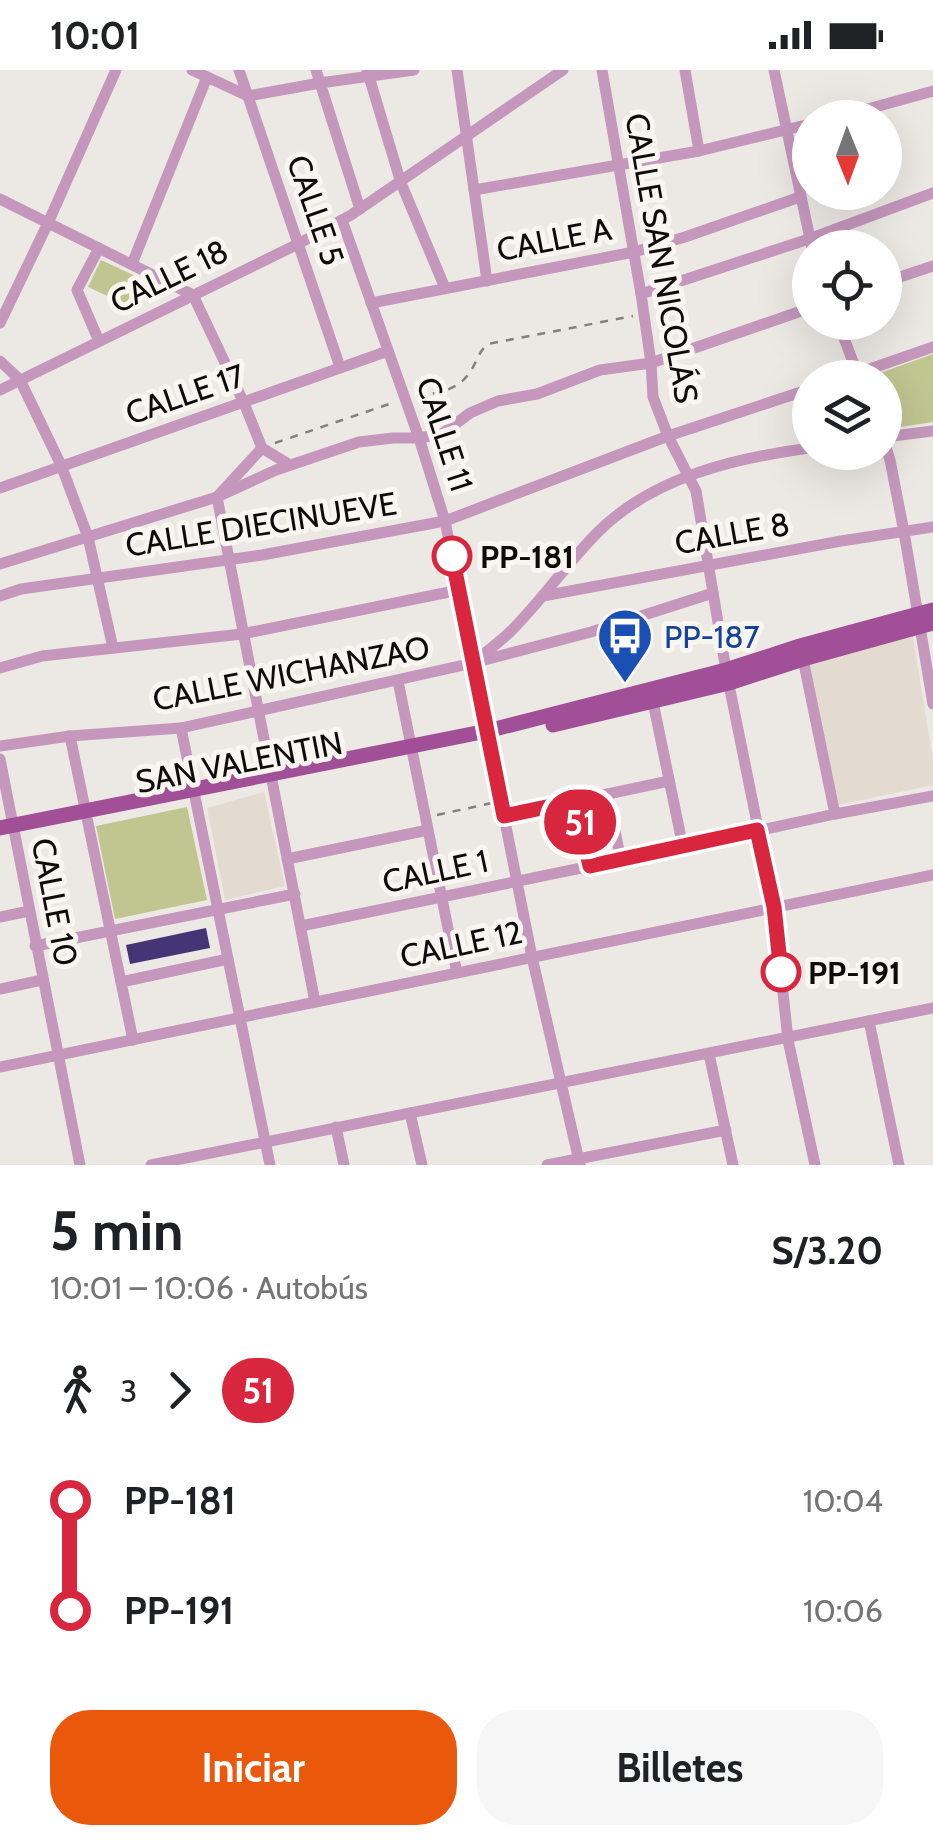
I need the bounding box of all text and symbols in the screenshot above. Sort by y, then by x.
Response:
text: 10:01 [50,12,140,59]
north arrow [792,100,902,210]
map controls [792,100,902,470]
street label: CALLE SAN NICOLÁS [617,110,707,406]
street label: CALLE 5 [279,150,353,270]
street label: CALLE A [493,209,615,269]
button: locate [792,230,902,340]
street label: CALLE 18 [104,231,234,321]
street label: CALLE 17 [121,356,249,432]
button: layers [792,360,902,470]
street label: CALLE 11 [408,372,482,496]
street label: CALLE DIECINUEVE [123,483,399,565]
street label: CALLE 8 [672,504,792,562]
marker: PP-181 [433,537,471,575]
place label: PP-181 [480,537,574,576]
bus stop icon: PP-187 [595,606,655,685]
place label: PP-187 [664,617,760,656]
street label: CALLE WICHANZAO [149,627,433,719]
street label: SAN VALENTIN [132,723,346,801]
line badge: 51 [535,790,625,854]
text: 51 [564,801,596,844]
street label: CALLE 10 [24,835,86,969]
street label: CALLE 1 [379,841,491,901]
street label: CALLE 12 [396,912,526,976]
marker: PP-191 [762,953,800,991]
place label: PP-191 [808,953,901,992]
text: 5 min [50,1197,183,1264]
text: S/3.20 [771,1227,883,1274]
text: 10:01 – 10:06 · Autobús [50,1268,368,1307]
icon: walk [50,1363,105,1418]
icon: forward [152,1363,207,1418]
text: 51 [242,1369,274,1412]
text: 3 [120,1371,137,1410]
text: PP-181 [124,1477,236,1524]
text: 10:04 [803,1481,883,1520]
text: PP-191 [124,1587,234,1634]
text: 10:06 [803,1591,883,1630]
button: Iniciar [50,1710,457,1825]
button: Billetes [477,1710,883,1825]

